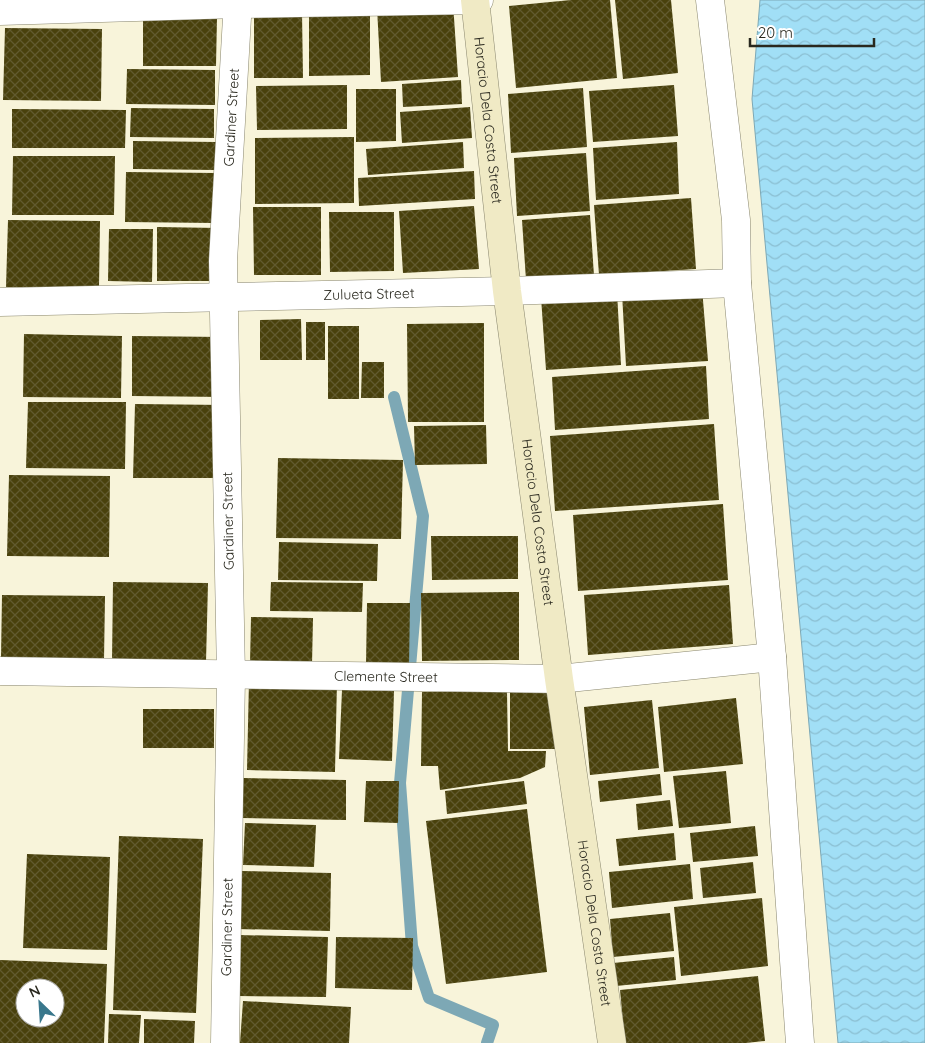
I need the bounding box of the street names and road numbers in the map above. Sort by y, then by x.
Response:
street label: Horacio Dela Costa Street [470,36,506,205]
street label: Gardiner Street [219,67,243,167]
street label: Zulueta Street [323,284,415,304]
street label: Horacio Dela Costa Street [518,438,558,607]
street label: Gardiner Street [218,471,238,570]
street label: Clemente Street [334,667,438,686]
street label: Horacio Dela Costa Street [574,839,616,1008]
street label: Gardiner Street [217,877,237,976]

